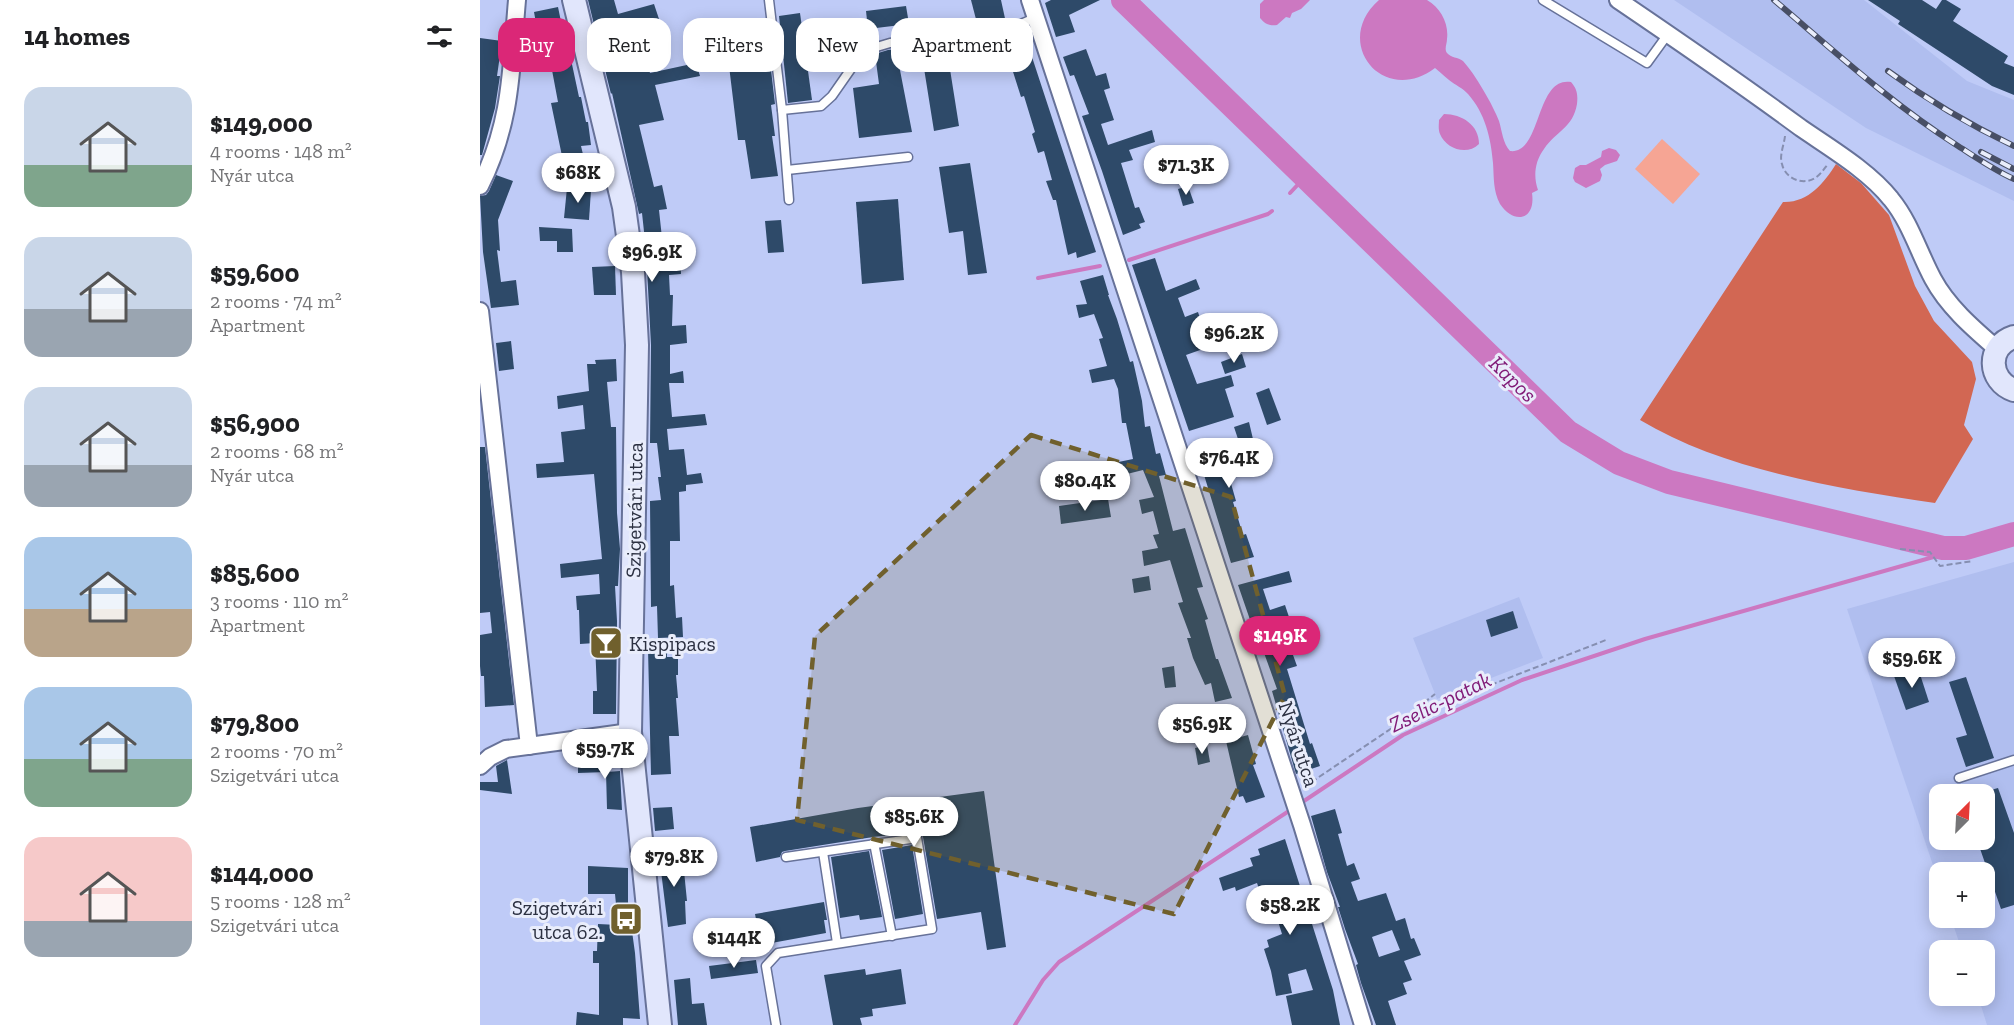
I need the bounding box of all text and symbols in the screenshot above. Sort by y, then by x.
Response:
chip: Buy [498,18,575,72]
chip: Rent [587,18,671,72]
chip: Filters [683,18,784,72]
chip: New [796,18,879,72]
chip: Apartment [891,18,1033,72]
text: 14 homes [24,20,130,52]
icon: filters [423,20,456,53]
text: $149,000 [210,107,313,139]
icon: home [72,111,144,183]
text: 4 rooms · 148 m² [210,139,352,163]
pin: $71.3K [1137,145,1235,196]
text: $71.3K [1158,152,1214,176]
pin: $68K [542,153,614,204]
text: $68K [556,160,600,184]
text: Nyár utca [210,163,294,187]
pin: $96.9K [603,232,701,283]
text: $96.9K [622,239,682,263]
text: $59,600 [210,257,300,289]
icon: home [72,261,144,333]
text: 2 rooms · 74 m² [210,289,342,313]
text: Apartment [210,313,305,337]
pin: $96.2K [1185,313,1283,364]
text: $96.2K [1204,320,1264,344]
water label: Kapos [1484,350,1542,408]
text: $56,900 [210,407,300,439]
icon: home [72,411,144,483]
pin: $76.4K [1180,438,1278,489]
text: 2 rooms · 68 m² [210,439,343,463]
street label: Szigetvári utca [620,442,648,578]
text: $76.4K [1199,445,1259,469]
pin: $80.4K [1036,461,1134,512]
text: Nyár utca [210,463,294,487]
text: $80.4K [1054,468,1116,492]
text: $85,600 [210,557,300,589]
icon: home [72,561,144,633]
text: 3 rooms · 110 m² [210,589,348,613]
text: Apartment [210,613,305,637]
pin: $149K [1238,616,1322,667]
text: $149K [1253,623,1307,647]
bar icon: Kispipacs [588,625,624,661]
place label: Kispipacs [629,631,716,656]
pin: $59.6K [1863,638,1961,689]
text: $59.6K [1882,645,1942,669]
water label: Zselic-patak [1385,666,1496,738]
street label: Nyár utca [1273,698,1325,790]
pin: $56.9K [1153,704,1251,755]
text: $79,800 [210,707,299,739]
icon: home [72,711,144,783]
text: $56.9K [1172,711,1232,735]
pin: $59.7K [556,729,654,780]
text: $59.7K [576,736,634,760]
text: 2 rooms · 70 m² [210,739,343,763]
text: Szigetvári utca [210,763,339,787]
north arrow [1929,784,1995,850]
map controls [1929,784,1995,1006]
pin: $85.6K [865,797,963,848]
text: $85.6K [884,804,944,828]
pin: $79.8K [625,837,723,888]
text: $79.8K [644,844,704,868]
text: $144,000 [210,857,314,889]
icon: home [72,861,144,933]
button: + [1929,862,1995,928]
pin: $58.2K [1241,885,1339,936]
text: 5 rooms · 128 m² [210,889,351,913]
text: $58.2K [1260,892,1320,916]
place label: Szigetvári utca 62. [512,895,603,944]
bus stop icon: Szigetvári utca 62. [608,901,644,937]
text: Szigetvári utca [210,913,339,937]
pin: $144K [692,918,776,969]
text: $144K [707,925,761,949]
button: − [1929,940,1995,1006]

